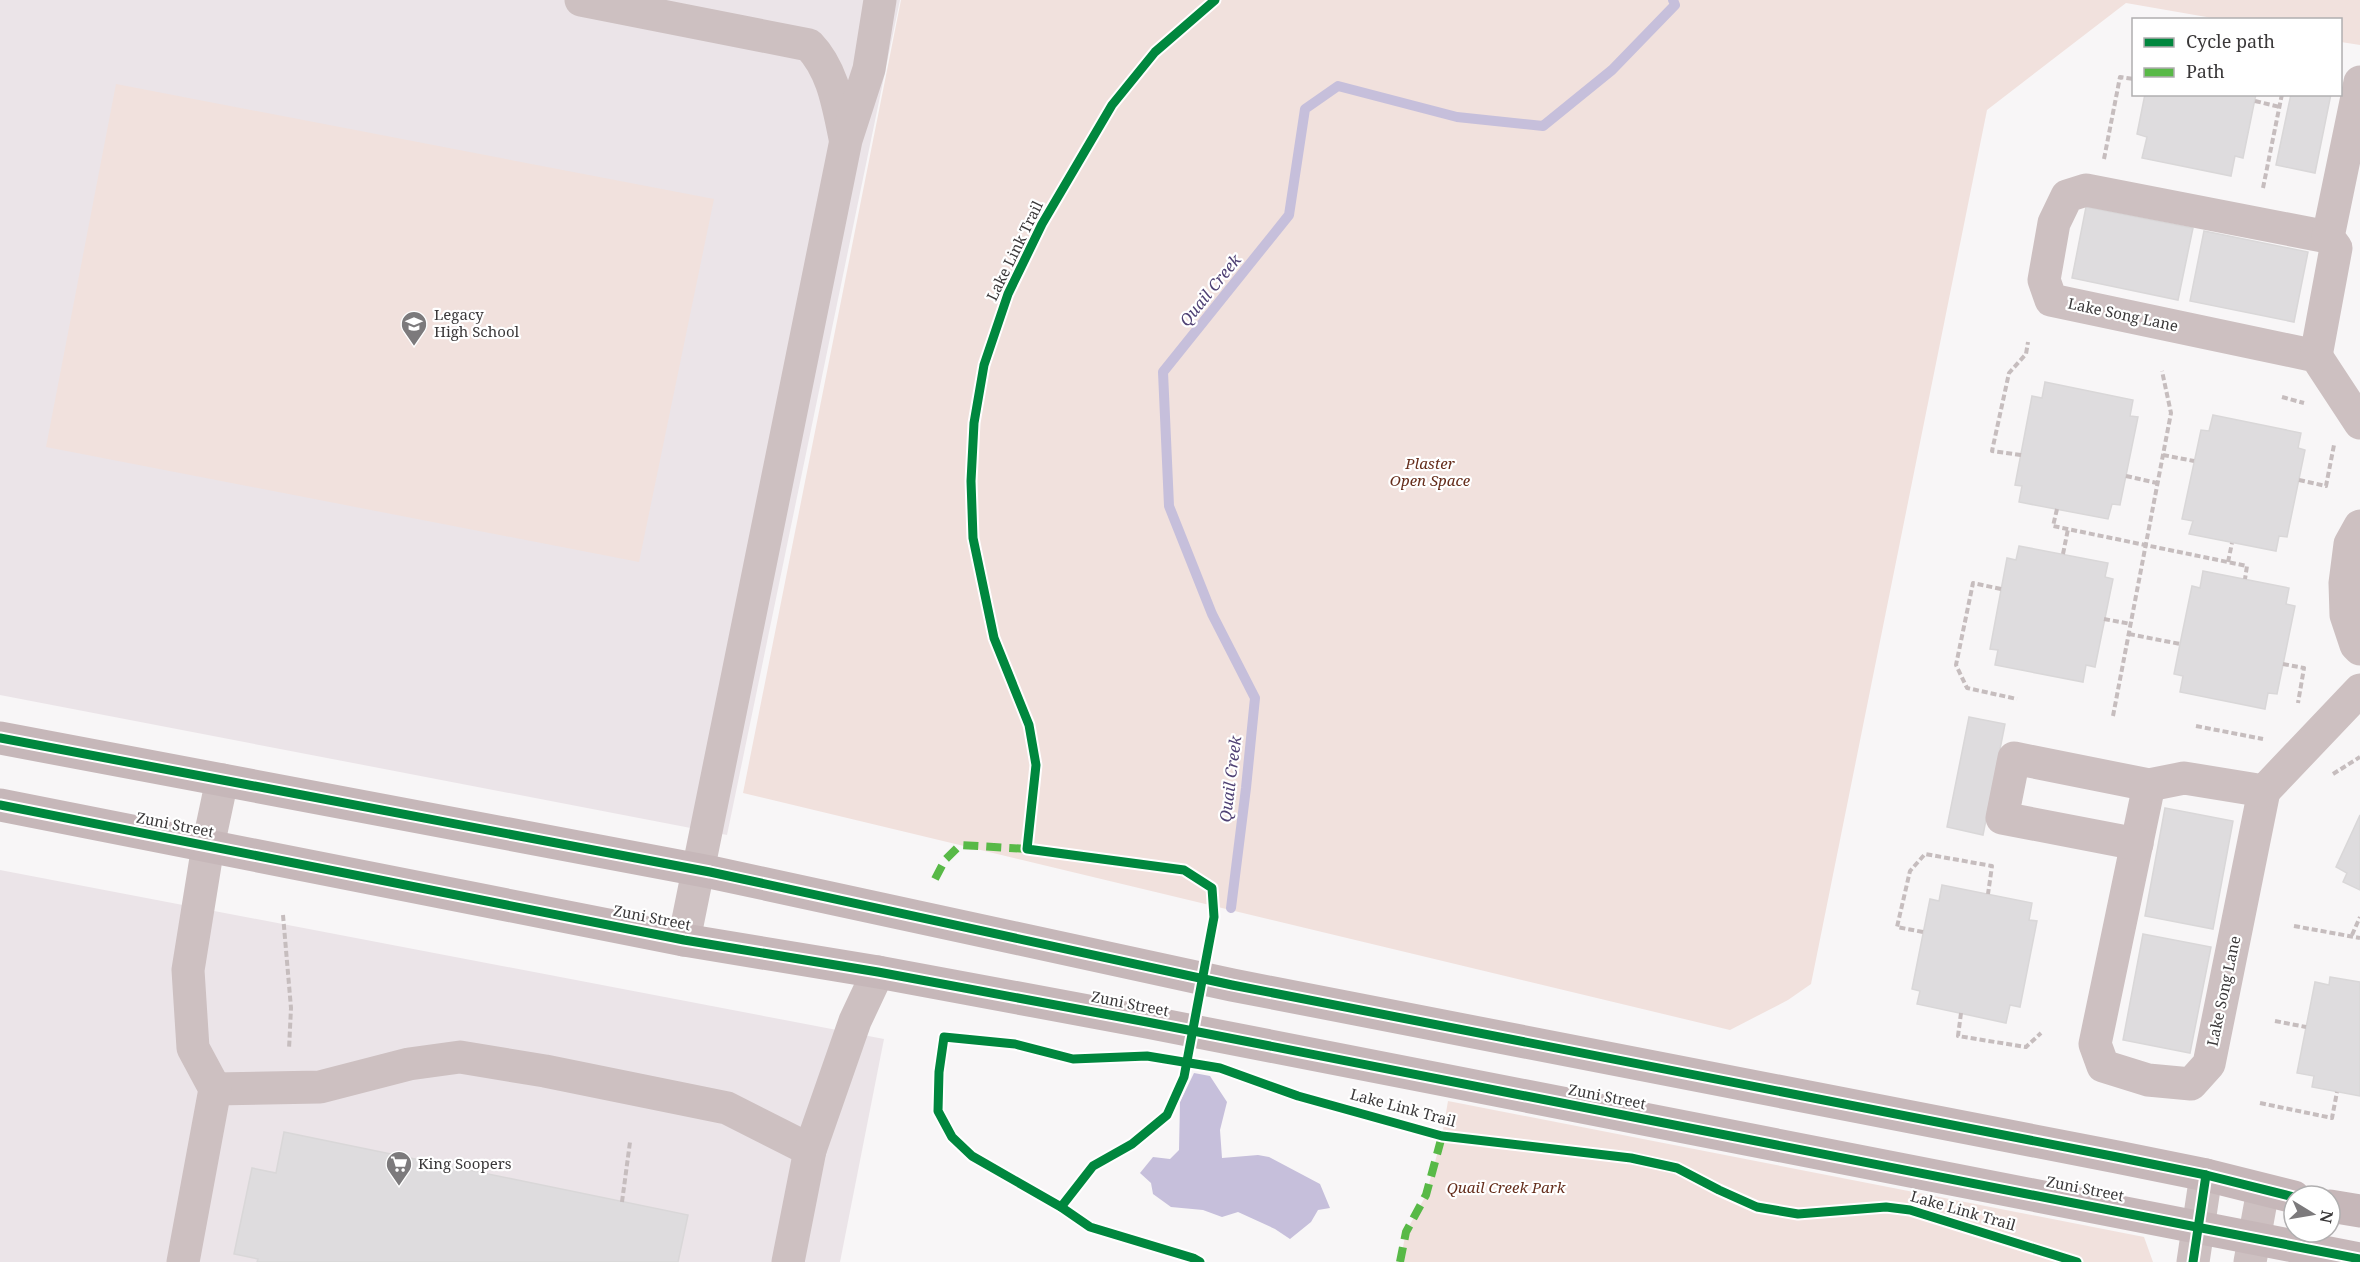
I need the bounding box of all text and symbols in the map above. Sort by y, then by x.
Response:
legend [2132,18,2342,96]
text: Cycle path [2186,29,2275,53]
text: Path [2186,59,2225,83]
street label: Lake Link Trail [981,197,1047,304]
water label: Quail Creek [1174,249,1246,331]
street label: Lake Song Lane [2066,293,2180,335]
place label: Legacy High School [434,304,520,341]
school or university icon: Legacy High School [399,309,429,347]
park label: Plaster Open Space [1390,453,1471,490]
water label: Quail Creek [1214,734,1246,823]
street label: Zuni Street [135,807,216,841]
street label: Zuni Street [612,900,693,934]
street label: Lake Song Lane [2202,934,2244,1048]
street label: Zuni Street [1090,986,1171,1020]
street label: Zuni Street [1567,1079,1648,1113]
street label: Lake Link Trail [1348,1083,1459,1131]
supermarket icon: King Soopers [384,1149,414,1187]
place label: King Soopers [418,1153,512,1173]
street label: Zuni Street [2045,1171,2126,1205]
park label: Quail Creek Park [1447,1177,1566,1197]
north arrow [2282,1184,2342,1244]
street label: Lake Link Trail [1908,1185,2019,1235]
text: N [2315,1209,2339,1226]

